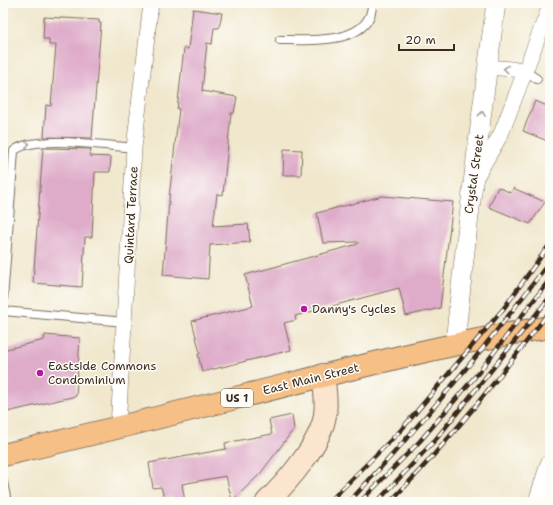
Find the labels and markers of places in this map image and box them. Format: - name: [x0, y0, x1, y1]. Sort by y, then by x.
- place label: Danny's Cycles: [312, 301, 396, 317]
- marker: Danny's Cycles: [299, 304, 309, 314]
- place label: Eastside Commons Condominium: [48, 358, 156, 388]
- marker: Eastside Commons Condominium: [35, 368, 45, 378]

